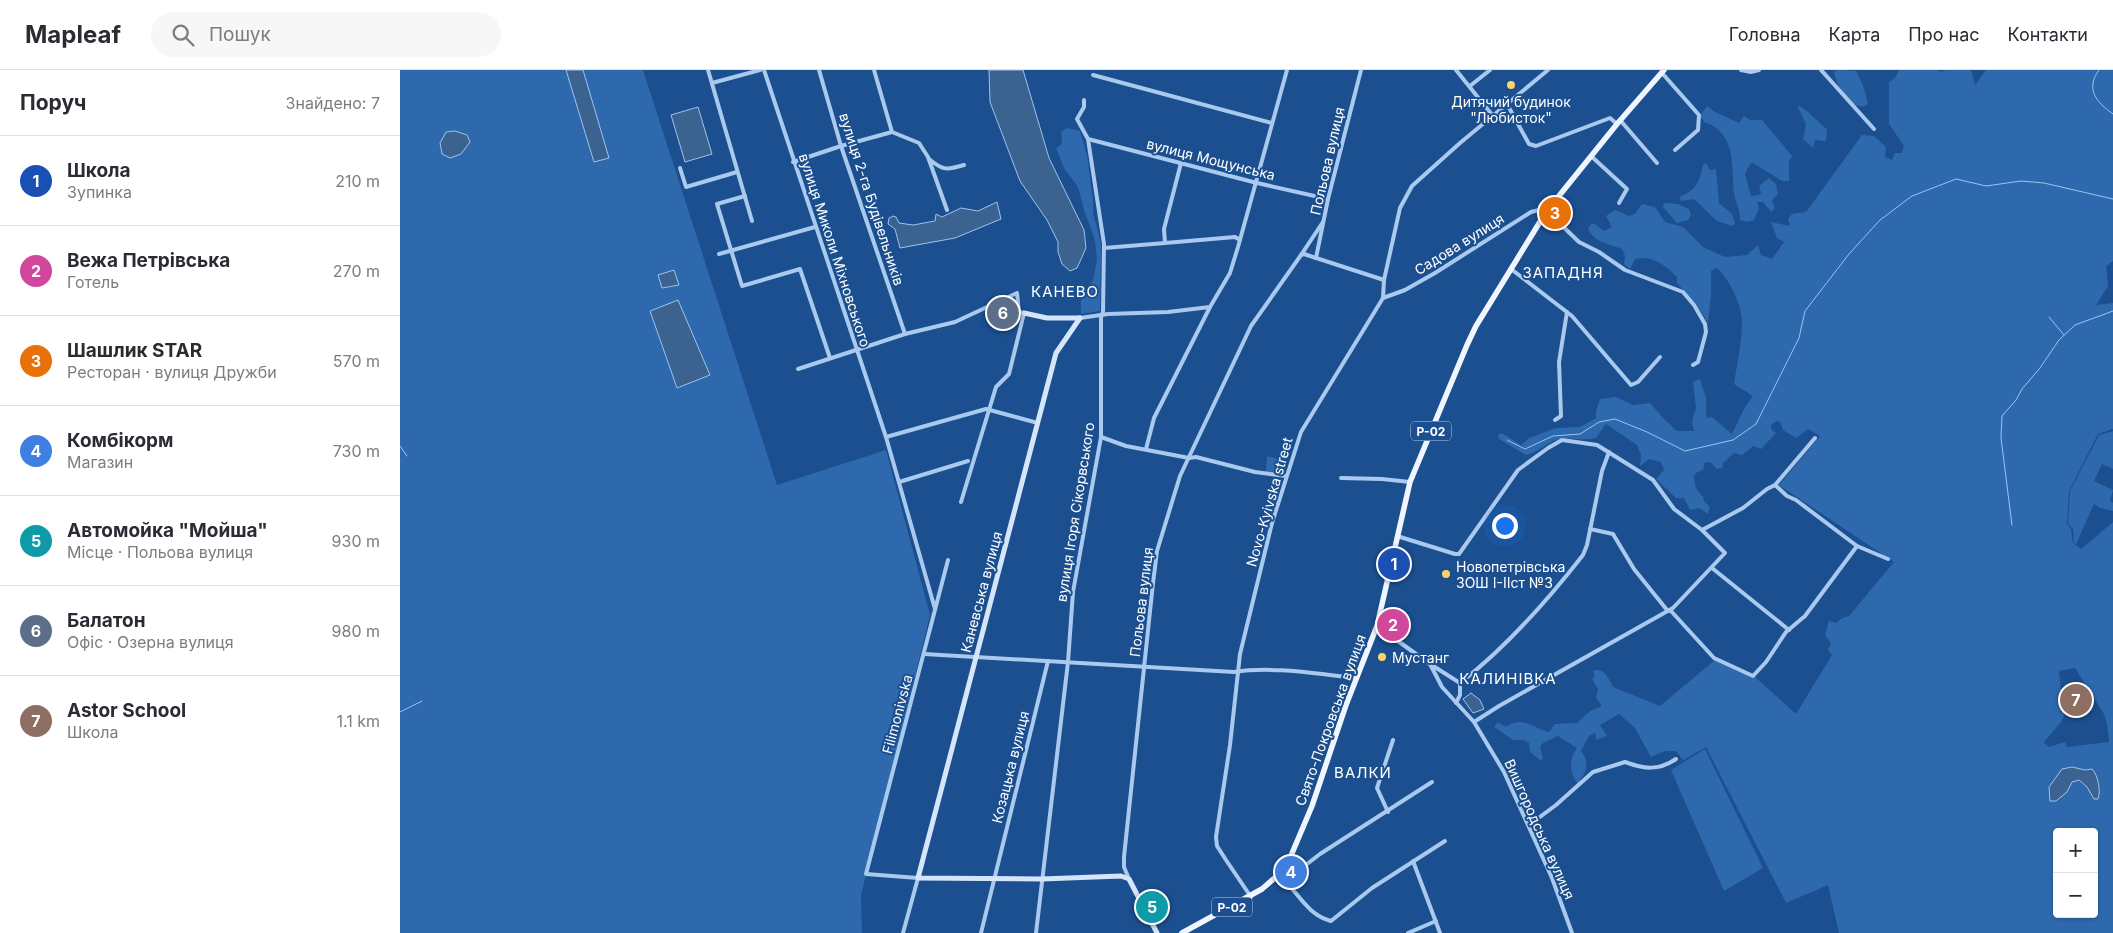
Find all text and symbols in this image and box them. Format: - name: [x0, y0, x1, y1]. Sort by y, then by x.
- search box: [151, 12, 501, 57]
- text: Mapleaf: [25, 20, 121, 49]
- icon: search: [169, 21, 197, 49]
- text: Пошук: [209, 23, 271, 46]
- text: Головна: [1729, 24, 1801, 45]
- text: Карта: [1829, 24, 1880, 45]
- text: Про нас: [1908, 24, 1980, 45]
- text: Контакти: [2008, 24, 2088, 45]
- marker: Дитячий будинок "Любисток": [1505, 79, 1517, 91]
- text: Поруч: [20, 90, 87, 115]
- text: Знайдено: 7: [286, 93, 380, 113]
- place label: Дитячий будинок "Любисток": [1451, 93, 1571, 126]
- street label: Польова вулиця: [1306, 105, 1348, 217]
- street label: вулиця 2-га Будівельників: [836, 111, 908, 287]
- street label: вулиця Мощунська: [1145, 135, 1277, 183]
- street label: вулиця Миколи Міхновського: [796, 151, 874, 349]
- text: Школа: [67, 159, 131, 182]
- text: 1: [33, 171, 39, 191]
- text: 210 m: [335, 171, 380, 191]
- text: Зупинка: [67, 182, 132, 202]
- pin: 3: [1539, 194, 1571, 232]
- street label: Садова вулиця: [1411, 210, 1507, 278]
- text: Вежа Петрівська: [67, 249, 230, 272]
- text: 2: [31, 261, 41, 281]
- text: 270 m: [333, 261, 380, 281]
- district label: ЗАПАДНЯ: [1522, 263, 1604, 282]
- text: Готель: [67, 272, 119, 292]
- district label: КАНЕВО: [1031, 282, 1099, 301]
- pin: 6: [987, 294, 1019, 332]
- text: Шашлик STAR: [67, 339, 202, 362]
- text: 3: [31, 351, 41, 371]
- text: 570 m: [333, 351, 380, 371]
- text: Ресторан · вулиця Дружби: [67, 362, 277, 382]
- street label: вулиця Ігоря Сікорвського: [1052, 421, 1098, 603]
- road number: Р-02: [1411, 422, 1451, 441]
- text: Комбікорм: [67, 429, 173, 452]
- street label: Novo-Kyivska street: [1242, 435, 1296, 569]
- text: 4: [31, 441, 41, 461]
- text: 730 m: [333, 441, 380, 461]
- text: Магазин: [67, 452, 133, 472]
- your location: [1492, 513, 1518, 539]
- text: Автомойка "Мойша": [67, 519, 268, 542]
- street label: Каневська вулиця: [957, 530, 1005, 654]
- text: 5: [31, 531, 41, 551]
- text: 930 m: [332, 531, 380, 551]
- text: Місце · Польова вулиця: [67, 542, 253, 562]
- pin: 1: [1378, 545, 1410, 583]
- street label: Польова вулиця: [1126, 546, 1156, 658]
- place label: Новопетрівська ЗОШ I-IIст №3: [1456, 558, 1565, 591]
- marker: Новопетрівська ЗОШ I-IIст №3: [1440, 568, 1452, 580]
- pin: 2: [1377, 606, 1409, 644]
- text: Балатон: [67, 609, 146, 632]
- text: 6: [31, 621, 41, 641]
- text: 980 m: [332, 621, 380, 641]
- text: Офіс · Озерна вулиця: [67, 632, 234, 652]
- street label: Свято-Покровська вулиця: [1291, 632, 1369, 808]
- place label: Мустанг: [1392, 649, 1449, 666]
- marker: Мустанг: [1376, 651, 1388, 663]
- district label: КАЛИНІВКА: [1459, 669, 1557, 688]
- street label: Filimonivska: [878, 672, 916, 756]
- pin: 7: [2060, 681, 2092, 719]
- text: Astor School: [67, 699, 186, 722]
- street label: Козацька вулиця: [988, 709, 1032, 825]
- text: 7: [31, 711, 41, 731]
- text: 1.1 km: [336, 711, 380, 731]
- text: Школа: [67, 722, 118, 742]
- street label: Вишгородська вулиця: [1501, 756, 1579, 902]
- district label: ВАЛКИ: [1334, 763, 1392, 782]
- map controls: [2053, 828, 2098, 918]
- button: +: [2053, 828, 2098, 873]
- pin: 4: [1275, 853, 1307, 891]
- button: −: [2053, 873, 2098, 918]
- pin: 5: [1136, 888, 1168, 926]
- road number: Р-02: [1212, 898, 1252, 916]

